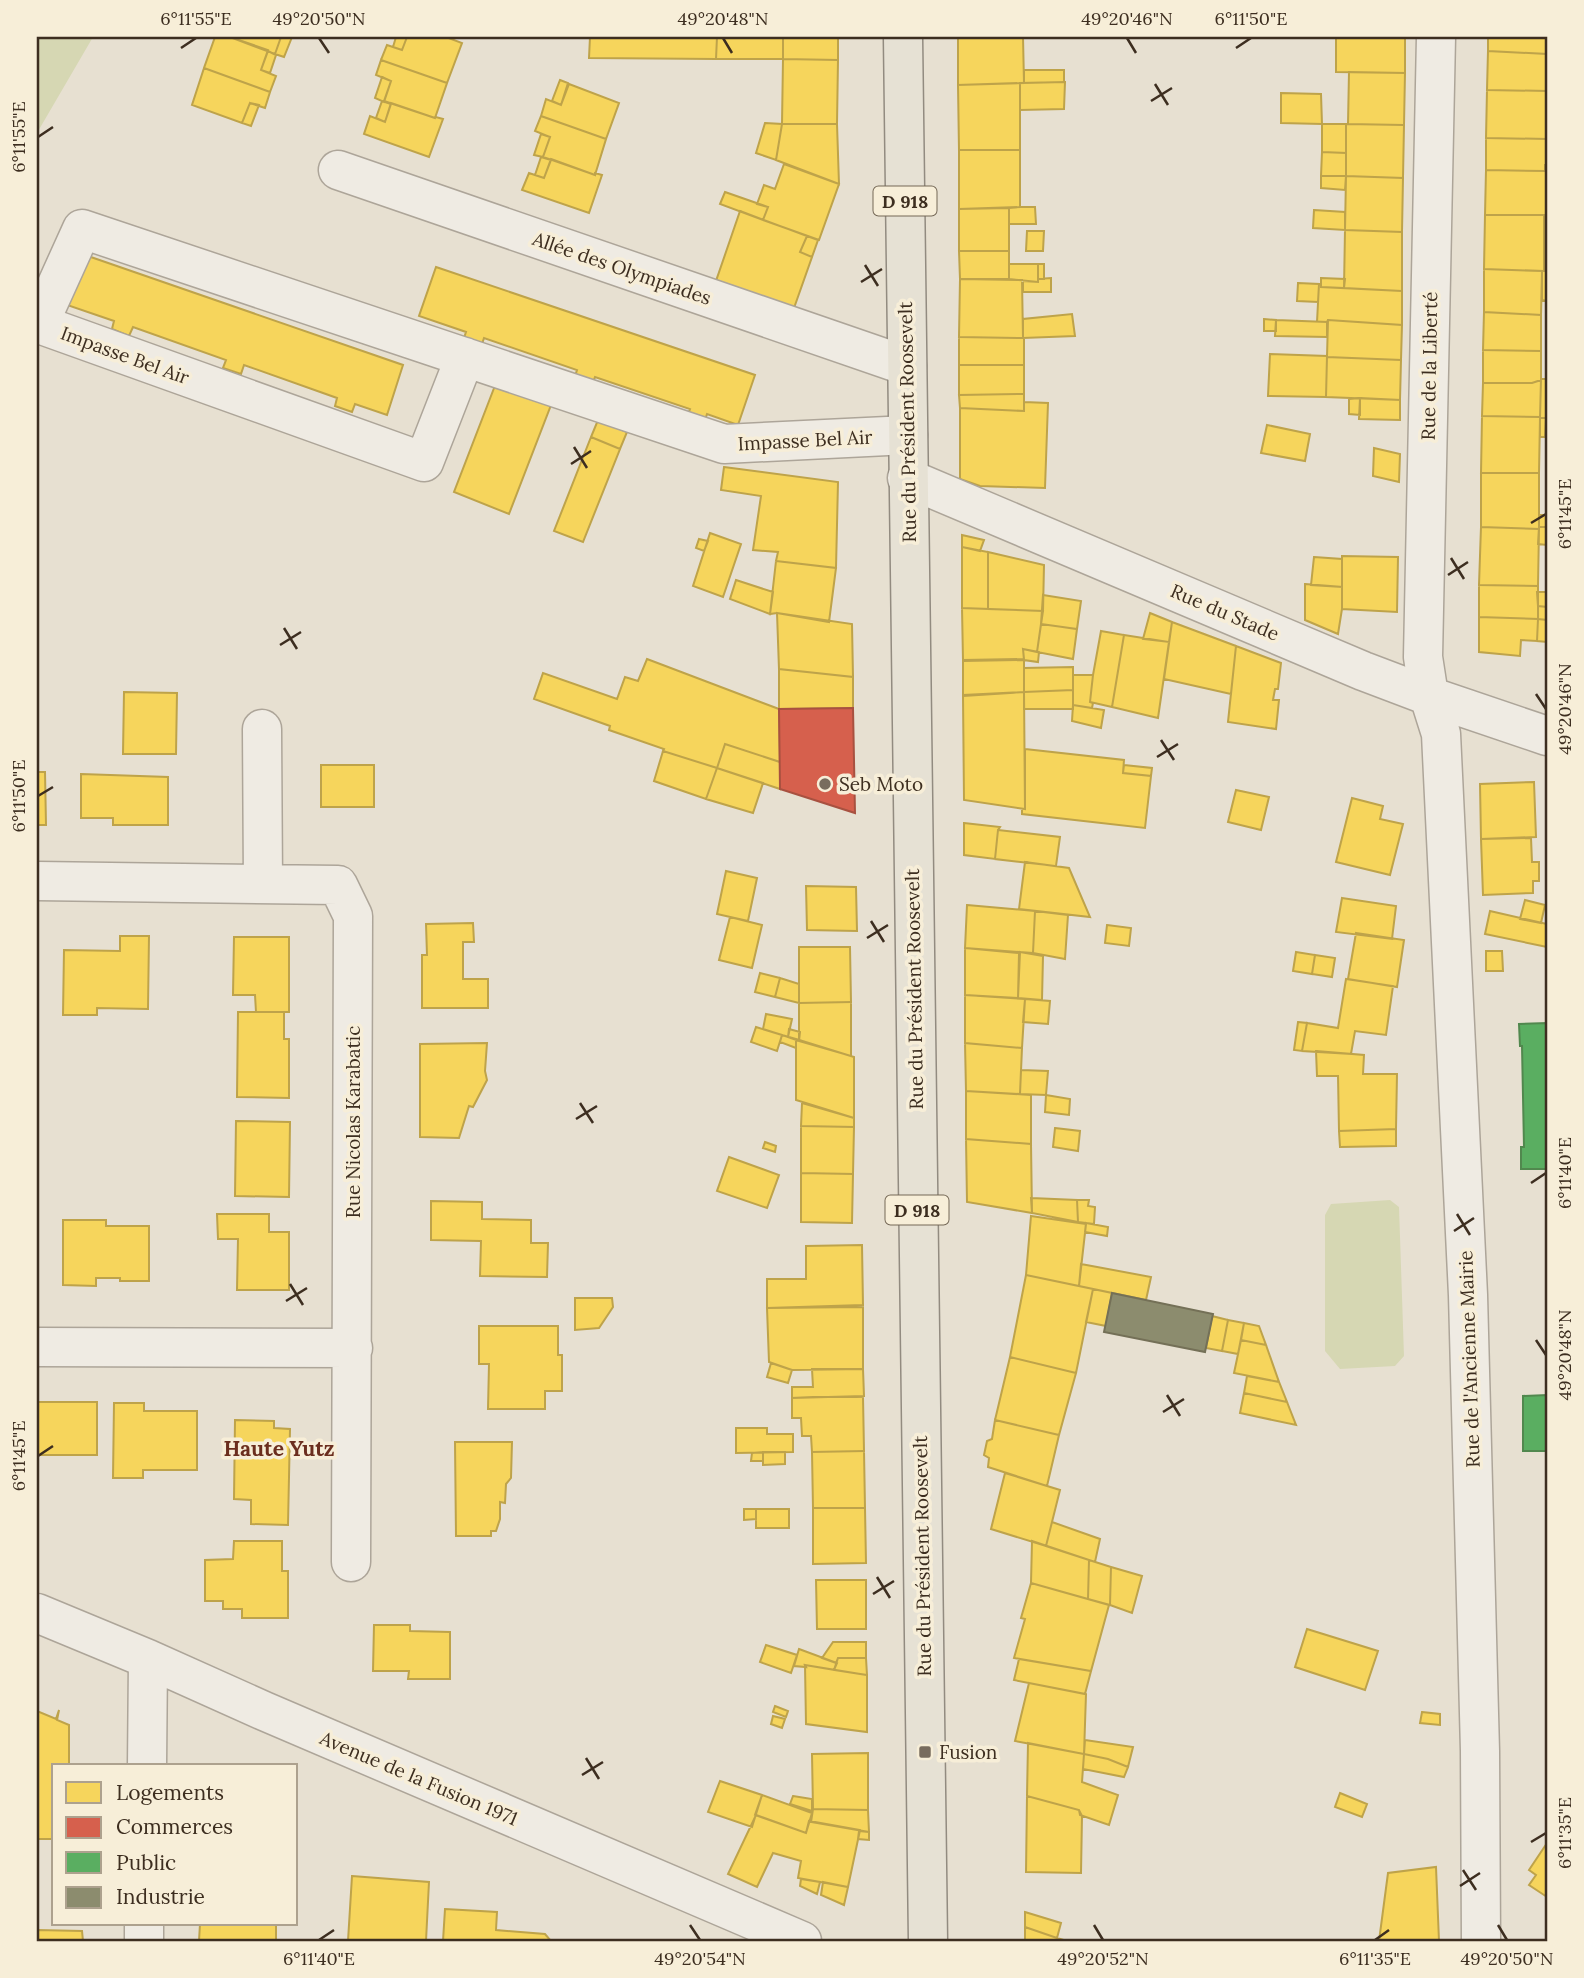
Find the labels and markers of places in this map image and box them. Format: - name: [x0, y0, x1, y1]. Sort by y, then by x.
- place label: Seb Moto: [839, 772, 923, 796]
- marker: Seb Moto: [817, 776, 833, 792]
- place label: Fusion: [939, 1740, 997, 1764]
- marker: Fusion: [917, 1744, 933, 1760]

